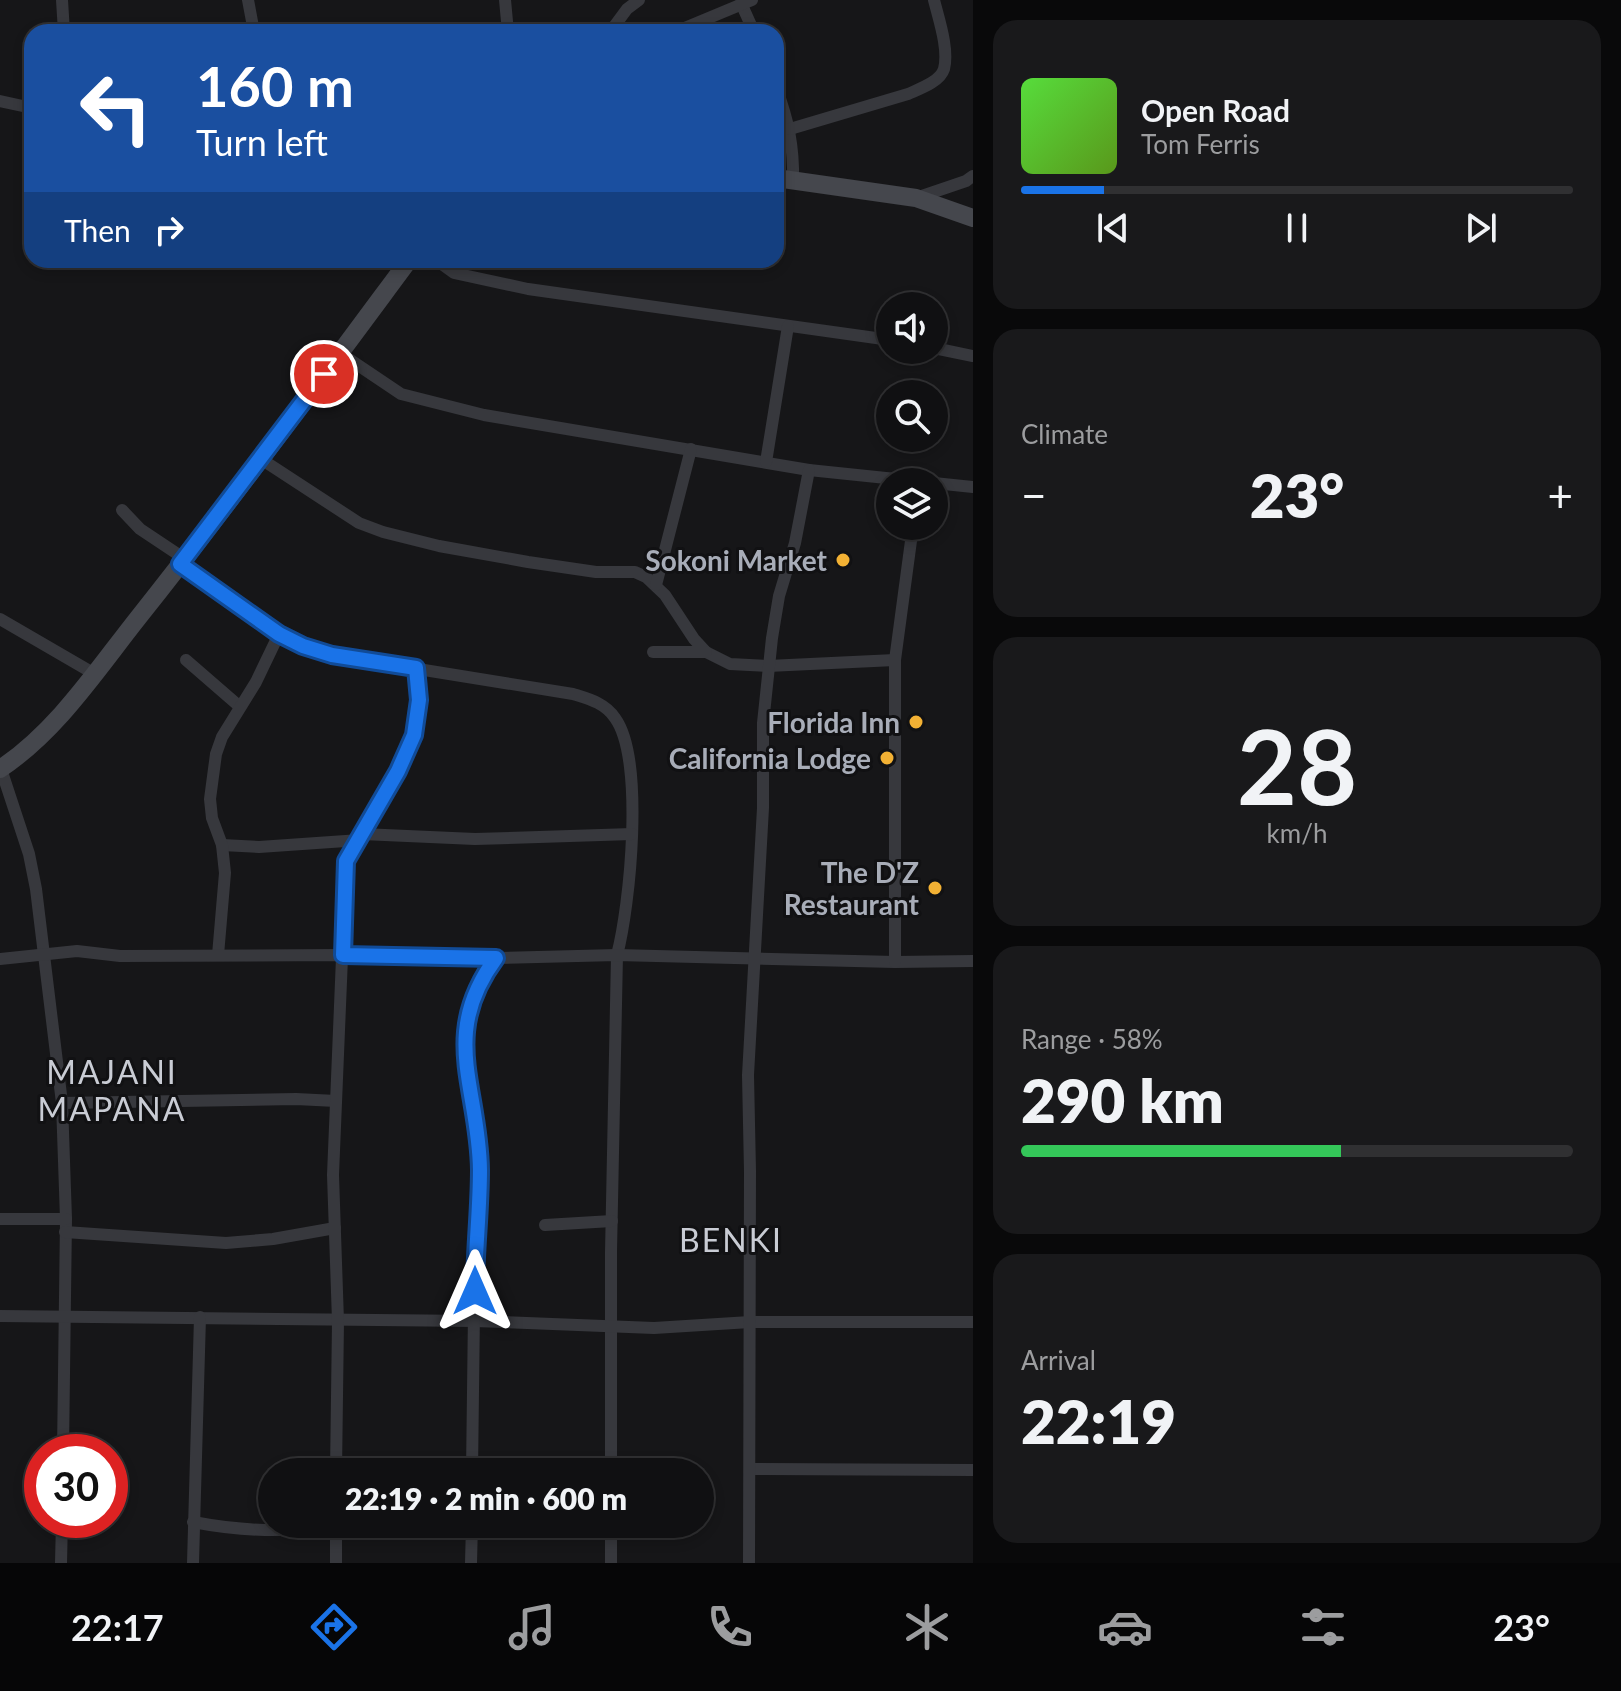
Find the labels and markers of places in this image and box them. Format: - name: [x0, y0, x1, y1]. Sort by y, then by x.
- pin: [290, 340, 358, 408]
- place label: Sokoni Market: [645, 543, 828, 577]
- marker: Sokoni Market: [834, 551, 852, 569]
- place label: Florida Inn: [767, 705, 900, 739]
- marker: Florida Inn: [907, 713, 925, 731]
- place label: California Lodge: [669, 741, 871, 775]
- marker: California Lodge: [878, 749, 896, 767]
- place label: The D'Z Restaurant: [784, 855, 920, 921]
- marker: The D'Z Restaurant: [926, 879, 944, 897]

